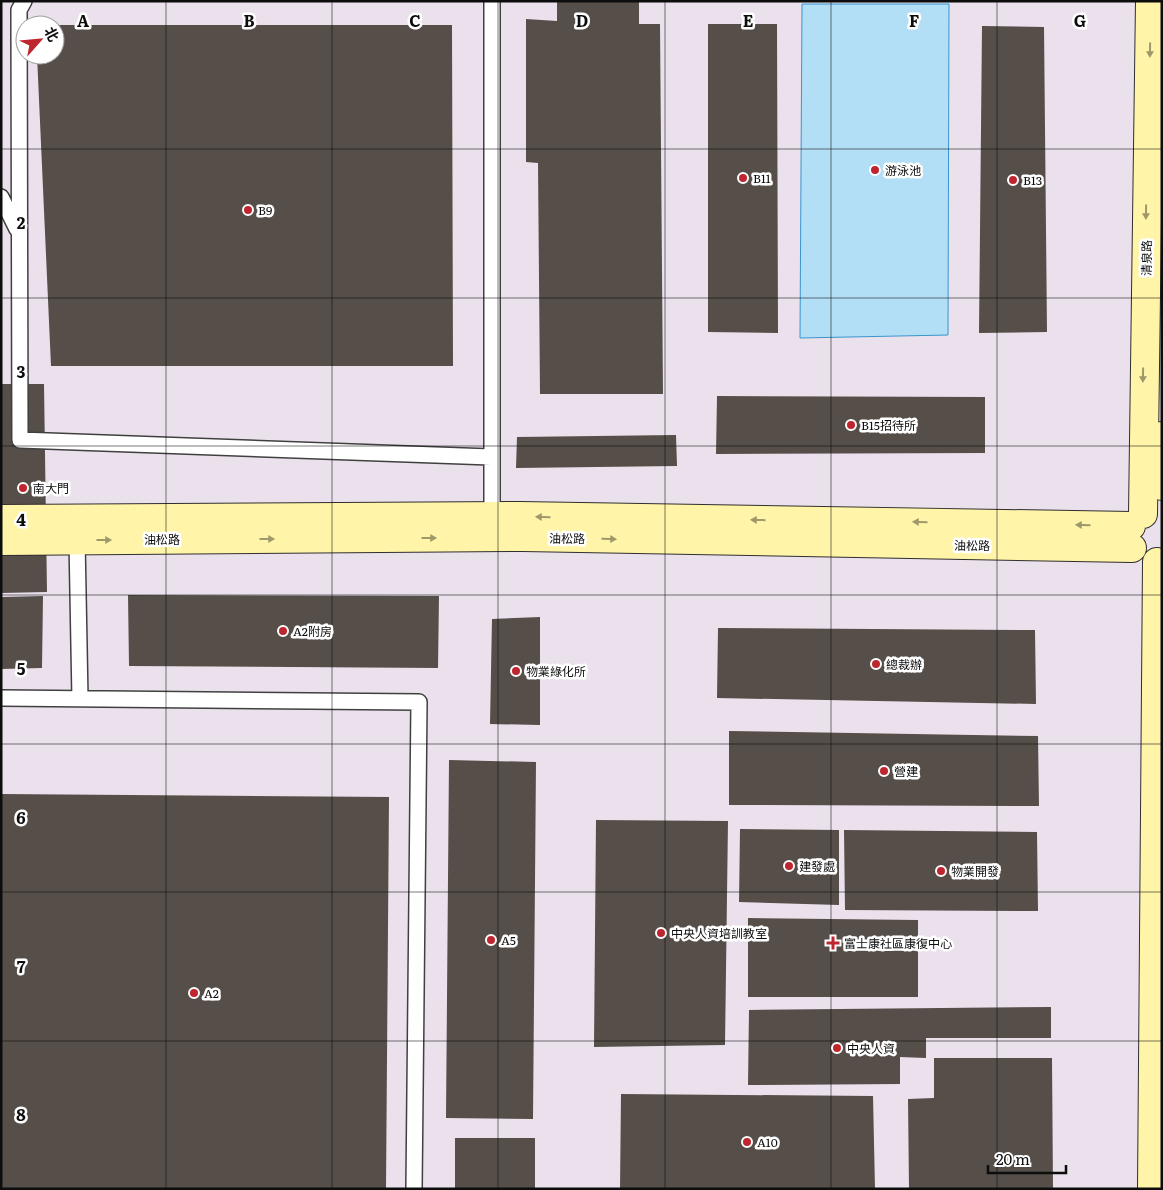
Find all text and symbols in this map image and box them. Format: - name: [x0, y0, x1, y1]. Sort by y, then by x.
- text: A: [77, 8, 89, 32]
- text: B: [243, 8, 255, 32]
- text: C: [409, 8, 421, 32]
- text: D: [576, 8, 588, 32]
- text: E: [743, 8, 754, 32]
- text: F: [909, 8, 919, 32]
- text: G: [1074, 8, 1086, 32]
- north arrow: [15, 15, 65, 65]
- text: 北: [40, 23, 65, 44]
- one-way arrow: [1145, 42, 1153, 58]
- place label: 游泳池: [885, 161, 921, 179]
- marker: 游泳池: [869, 164, 881, 176]
- place label: B11: [753, 169, 771, 187]
- place label: B13: [1023, 171, 1042, 189]
- marker: B11: [737, 172, 749, 184]
- marker: B13: [1007, 174, 1019, 186]
- place label: B9: [258, 201, 272, 219]
- marker: B9: [242, 204, 254, 216]
- one-way arrow: [1142, 205, 1150, 221]
- text: 2: [17, 210, 26, 234]
- street label: 清泉路: [1137, 240, 1155, 276]
- text: 3: [17, 359, 26, 383]
- one-way arrow: [1139, 367, 1147, 383]
- place label: B15招待所: [861, 416, 916, 434]
- marker: B15招待所: [845, 419, 857, 431]
- place label: 南大門: [33, 479, 69, 497]
- marker: 南大門: [17, 482, 29, 494]
- text: 4: [16, 507, 26, 531]
- one-way arrow: [535, 513, 551, 521]
- one-way arrow: [749, 516, 765, 524]
- one-way arrow: [912, 518, 928, 526]
- one-way arrow: [1074, 520, 1090, 528]
- street label: 油松路: [549, 529, 585, 547]
- street label: 油松路: [144, 530, 180, 548]
- one-way arrow: [421, 534, 437, 542]
- one-way arrow: [96, 535, 112, 543]
- one-way arrow: [259, 535, 275, 543]
- one-way arrow: [601, 535, 617, 543]
- street label: 油松路: [954, 536, 990, 554]
- place label: A2附房: [293, 622, 332, 640]
- marker: A2附房: [277, 625, 289, 637]
- place label: 總裁辦: [886, 655, 922, 673]
- text: 5: [17, 656, 26, 680]
- marker: 總裁辦: [870, 658, 882, 670]
- place label: 物業綠化所: [526, 662, 586, 680]
- marker: 物業綠化所: [510, 665, 522, 677]
- place label: 營建: [894, 762, 918, 780]
- marker: 營建: [878, 765, 890, 777]
- text: 6: [16, 805, 26, 829]
- place label: 建發處: [799, 857, 835, 875]
- marker: 建發處: [783, 860, 795, 872]
- place label: 物業開發: [951, 862, 999, 880]
- marker: 物業開發: [935, 865, 947, 877]
- place label: 中央人資培訓教室: [671, 924, 767, 942]
- marker: 中央人資培訓教室: [655, 927, 667, 939]
- place label: A5: [501, 931, 516, 949]
- marker: A5: [485, 934, 497, 946]
- place label: 富士康社區康復中心: [844, 934, 952, 952]
- marker: 富士康社區康復中心: [826, 936, 840, 950]
- text: 7: [17, 954, 26, 978]
- place label: A2: [204, 984, 219, 1002]
- marker: A2: [188, 987, 200, 999]
- place label: 中央人資: [847, 1039, 895, 1057]
- marker: 中央人資: [831, 1042, 843, 1054]
- text: 8: [16, 1102, 26, 1126]
- place label: A10: [757, 1133, 778, 1151]
- marker: A10: [741, 1136, 753, 1148]
- scale bar: [988, 1142, 1066, 1174]
- text: 20 m: [996, 1147, 1030, 1170]

